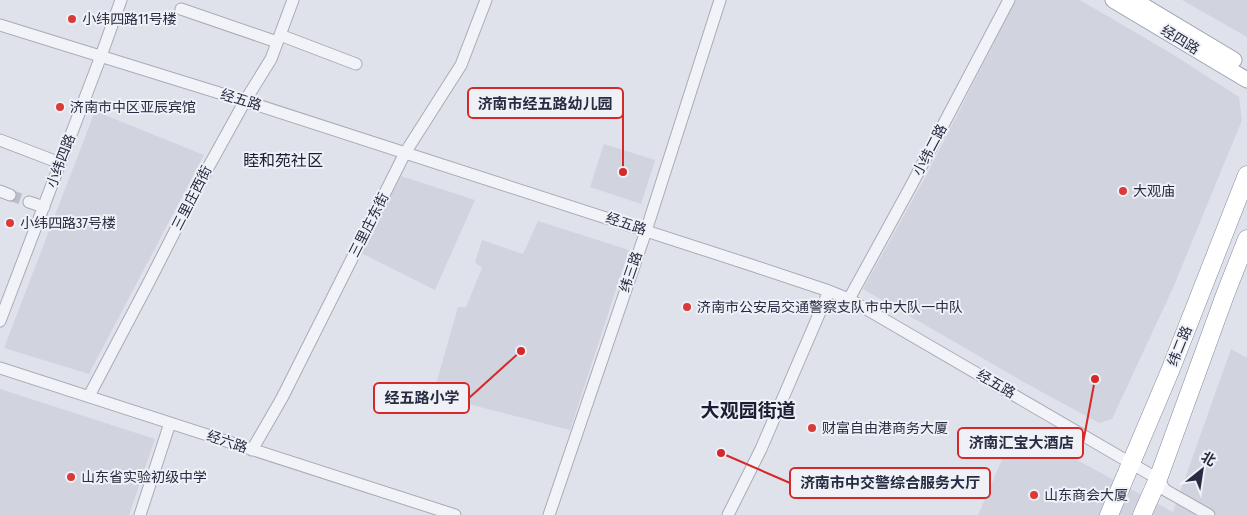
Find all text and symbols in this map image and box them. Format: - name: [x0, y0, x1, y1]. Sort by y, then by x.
- place label: 小纬四路11号楼: [82, 11, 177, 28]
- marker: 小纬四路11号楼: [66, 13, 78, 25]
- street label: 经四路: [1158, 22, 1202, 58]
- street label: 经五路: [218, 86, 264, 114]
- callout: 济南市经五路幼儿园: [468, 88, 623, 118]
- text: 济南市经五路幼儿园: [477, 95, 613, 113]
- place label: 济南市中区亚辰宾馆: [70, 99, 196, 116]
- marker: 济南市中区亚辰宾馆: [54, 101, 66, 113]
- street label: 小纬二路: [909, 121, 951, 179]
- street label: 小纬四路: [43, 132, 79, 190]
- district label: 睦和苑社区: [243, 151, 323, 170]
- street label: 三里庄西街: [169, 163, 215, 233]
- place label: 大观庙: [1133, 183, 1175, 200]
- marker: 大观庙: [1117, 185, 1129, 197]
- street label: 三里庄东街: [346, 190, 392, 260]
- street label: 经五路: [603, 209, 649, 239]
- place label: 小纬四路37号楼: [20, 215, 116, 232]
- marker: 小纬四路37号楼: [4, 217, 16, 229]
- street label: 纬三路: [616, 249, 646, 295]
- place label: 济南市公安局交通警察支队市中大队一中队: [697, 299, 963, 316]
- marker: 济南市公安局交通警察支队市中大队一中队: [681, 301, 693, 313]
- street label: 纬二路: [1164, 323, 1196, 369]
- street label: 经五路: [974, 366, 1018, 402]
- callout: 经五路小学: [374, 383, 469, 413]
- text: 经五路小学: [384, 389, 460, 407]
- district label: 大观园街道: [700, 399, 796, 422]
- place label: 财富自由港商务大厦: [822, 420, 948, 437]
- marker: 财富自由港商务大厦: [806, 422, 818, 434]
- street label: 经六路: [204, 427, 250, 457]
- callout: 济南汇宝大酒店: [958, 428, 1083, 458]
- text: 济南汇宝大酒店: [968, 434, 1074, 452]
- north arrow: [1177, 445, 1227, 495]
- text: 北: [1198, 448, 1219, 470]
- callout: 济南市中交警综合服务大厅: [790, 468, 990, 498]
- place label: 山东省实验初级中学: [81, 469, 207, 486]
- marker: 山东省实验初级中学: [65, 471, 77, 483]
- text: 济南市中交警综合服务大厅: [800, 474, 980, 492]
- place label: 山东商会大厦: [1044, 487, 1128, 504]
- marker: 山东商会大厦: [1028, 489, 1040, 501]

